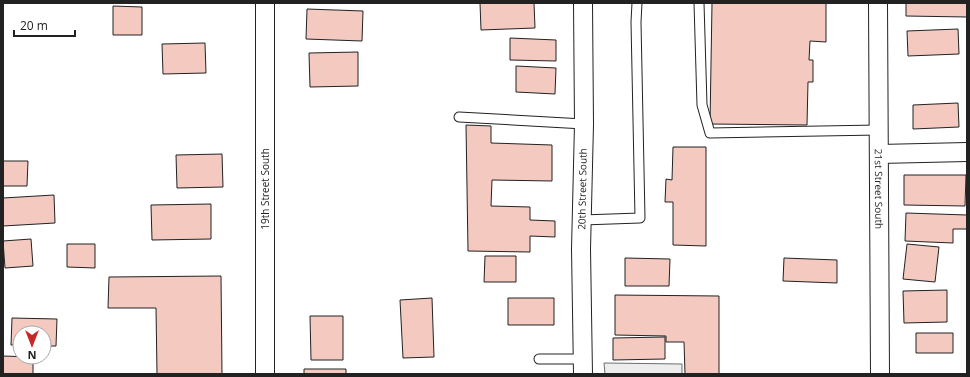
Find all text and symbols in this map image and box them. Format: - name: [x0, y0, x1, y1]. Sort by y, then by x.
- scale bar: [14, 12, 75, 38]
- text: 20 m: [20, 17, 48, 34]
- street label: 19th Street South: [258, 148, 272, 230]
- street label: 20th Street South: [574, 148, 590, 230]
- street label: 21st Street South: [872, 149, 886, 229]
- north arrow: [12, 325, 52, 365]
- text: N: [28, 348, 36, 363]

